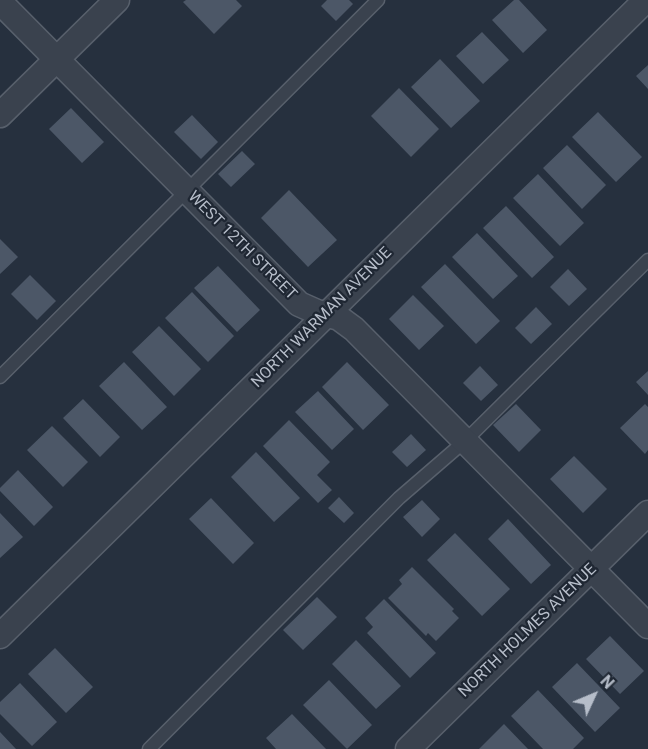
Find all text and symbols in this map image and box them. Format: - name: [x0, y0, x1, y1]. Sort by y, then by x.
- street label: WEST 12TH STREET: [184, 188, 300, 304]
- street label: NORTH WARMAN AVENUE: [248, 244, 396, 392]
- street label: NORTH HOLMES AVENUE: [455, 560, 601, 702]
- north arrow: [564, 665, 624, 725]
- text: N: [597, 671, 618, 693]

